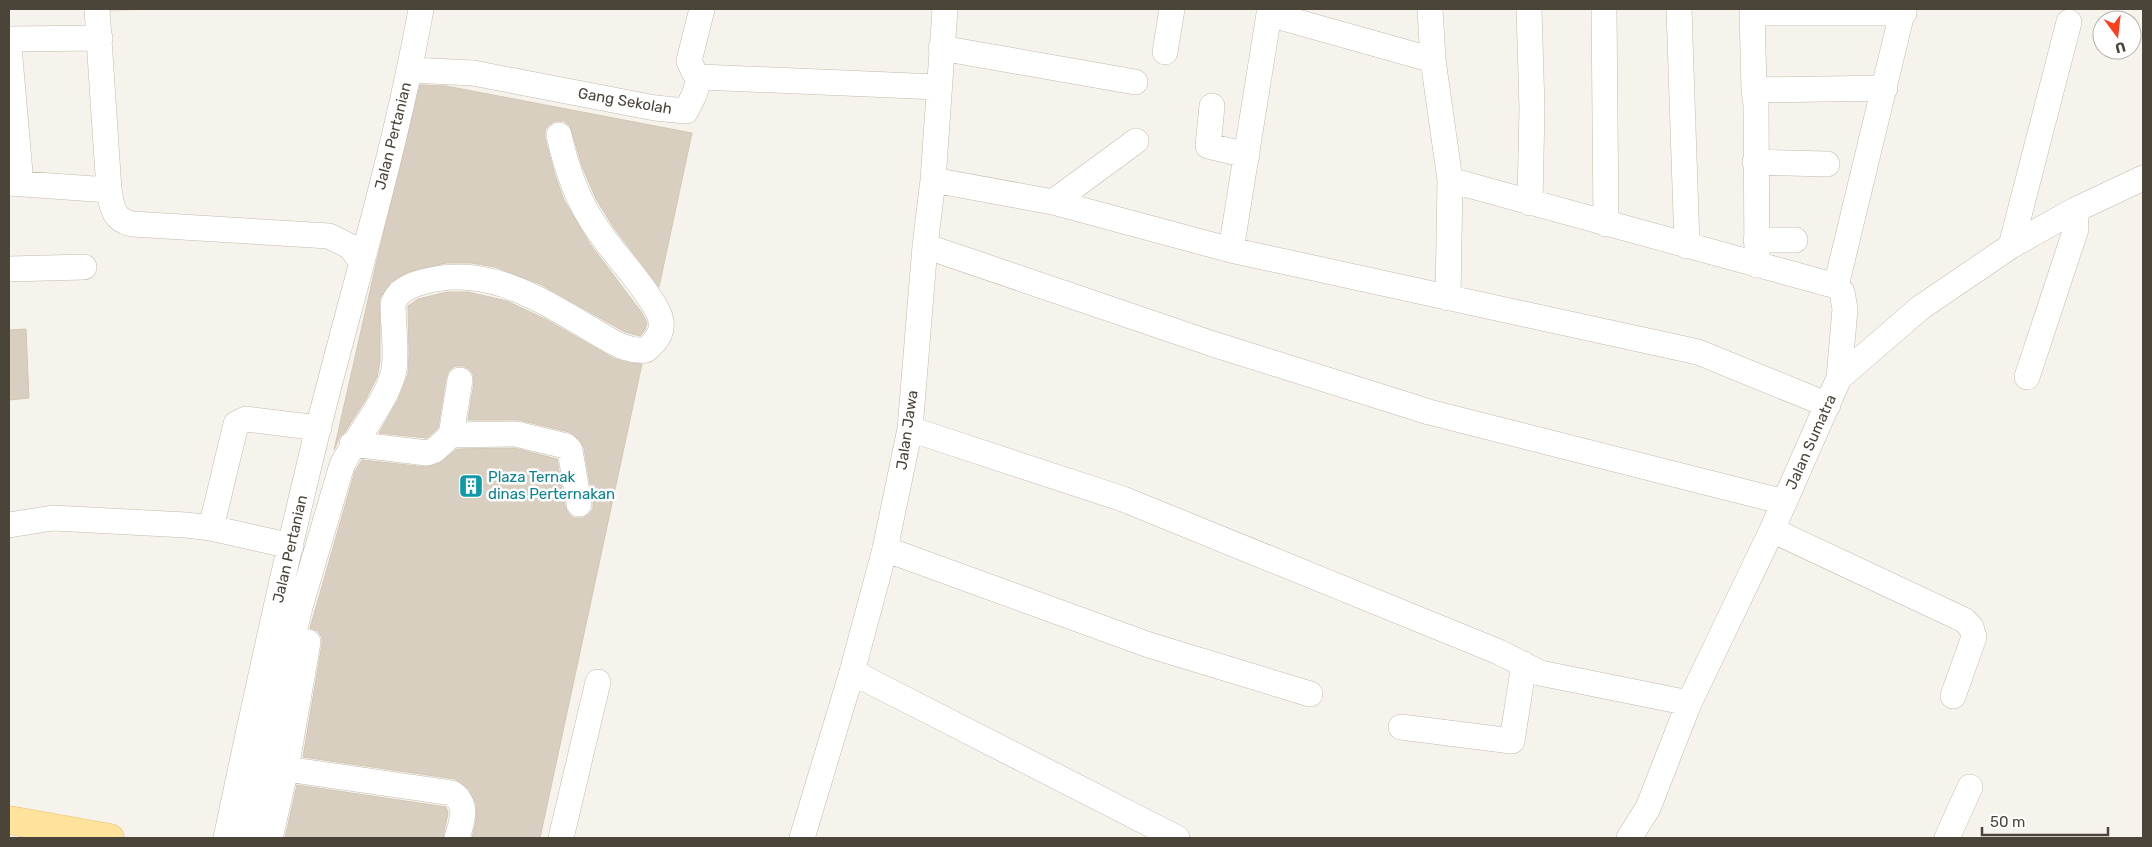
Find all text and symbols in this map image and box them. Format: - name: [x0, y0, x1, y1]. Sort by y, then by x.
- north arrow: [2092, 10, 2142, 60]
- text: U: [2113, 38, 2127, 57]
- street label: Jalan Pertanian: [371, 80, 415, 192]
- street label: Gang Sekolah: [577, 84, 673, 118]
- street label: Jalan Jawa: [893, 389, 921, 471]
- street label: Jalan Sumatra: [1782, 392, 1840, 492]
- place label: Plaza Ternak dinas Perternakan: [488, 468, 615, 503]
- building icon: Plaza Ternak dinas Perternakan: [458, 473, 484, 499]
- street label: Jalan Pertanian: [269, 493, 311, 605]
- scale bar: [1982, 804, 2108, 836]
- text: 50 m: [1990, 813, 2025, 831]

